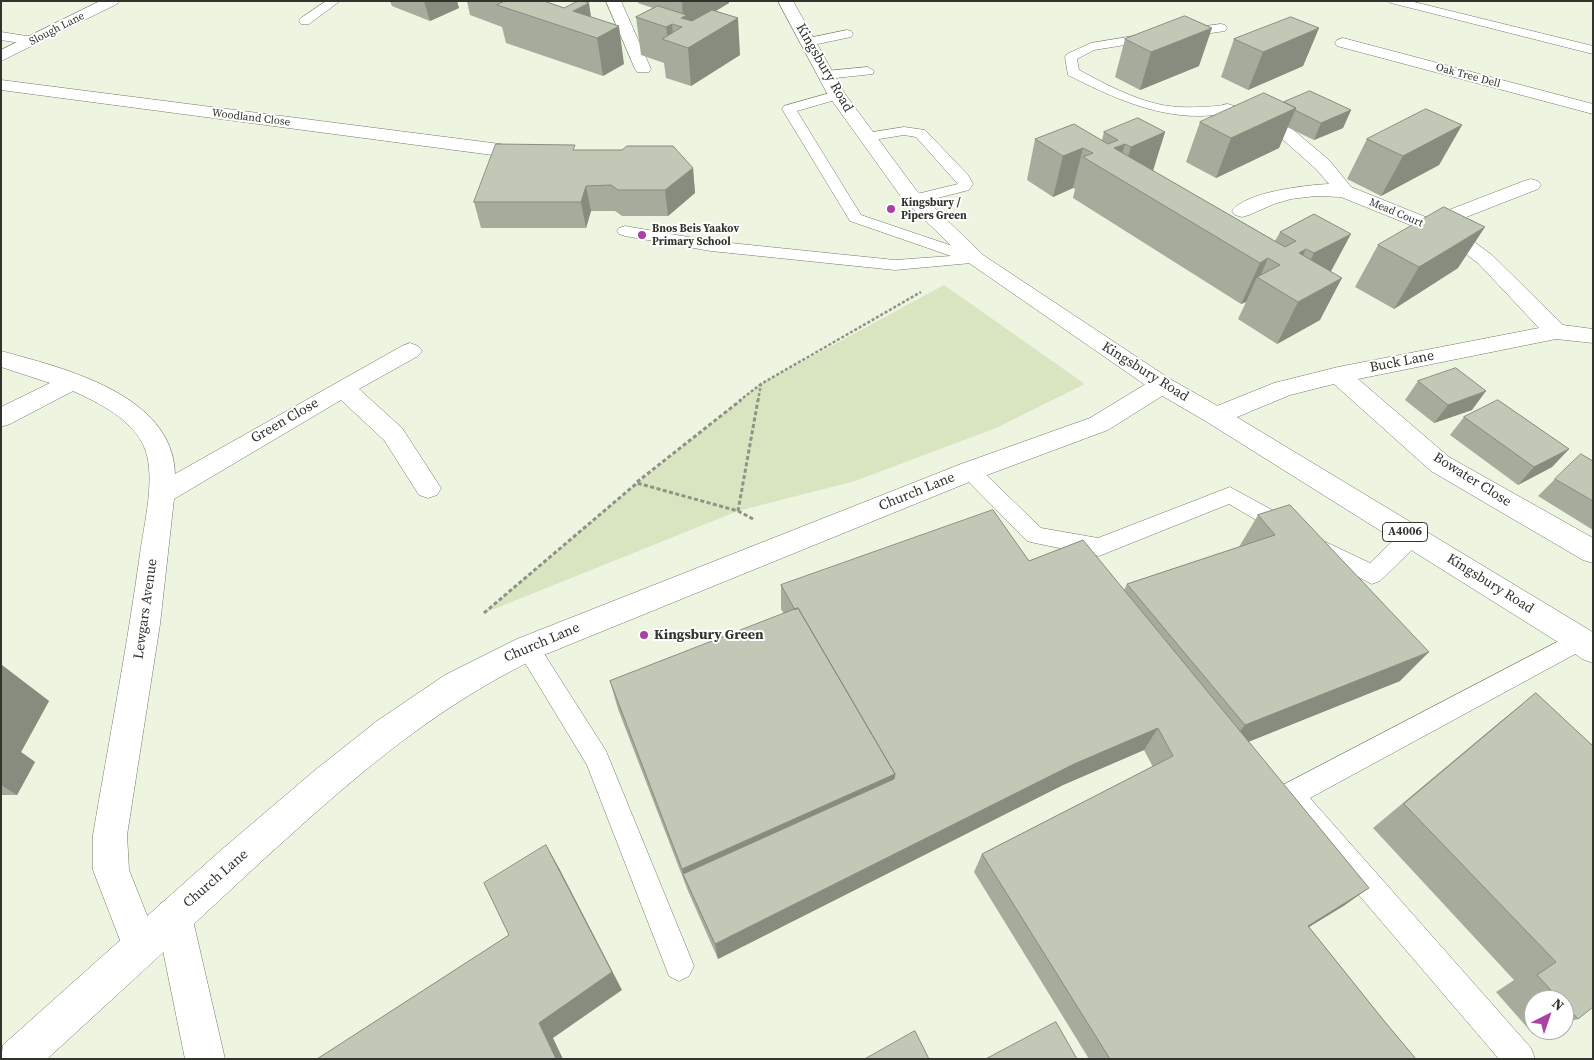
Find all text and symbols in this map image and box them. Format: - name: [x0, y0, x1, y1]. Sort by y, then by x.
- street label: Slough Lane: [27, 9, 87, 49]
- street label: Kingsbury Road: [792, 21, 856, 115]
- street label: Oak Tree Dell: [1434, 61, 1502, 91]
- street label: Woodland Close: [211, 107, 291, 129]
- place label: Kingsbury / Pipers Green: [901, 196, 967, 222]
- street label: Mead Court: [1367, 196, 1425, 230]
- marker: Kingsbury / Pipers Green: [885, 203, 897, 215]
- place label: Bnos Beis Yaakov Primary School: [652, 222, 739, 248]
- marker: Bnos Beis Yaakov Primary School: [636, 229, 648, 241]
- street label: Kingsbury Road: [1098, 339, 1192, 405]
- street label: Buck Lane: [1368, 348, 1436, 376]
- street label: Green Close: [248, 395, 322, 447]
- street label: Bowater Close: [1430, 449, 1514, 511]
- street label: Church Lane: [877, 469, 957, 515]
- road number: A4006: [1382, 522, 1428, 542]
- street label: Kingsbury Road: [1443, 551, 1537, 617]
- street label: Lewgars Avenue: [131, 558, 161, 660]
- street label: Church Lane: [502, 620, 582, 666]
- place label: Kingsbury Green: [654, 627, 764, 643]
- marker: Kingsbury Green: [638, 629, 650, 641]
- street label: Church Lane: [180, 846, 252, 912]
- north arrow: [1524, 990, 1574, 1040]
- text: N: [1548, 994, 1569, 1015]

